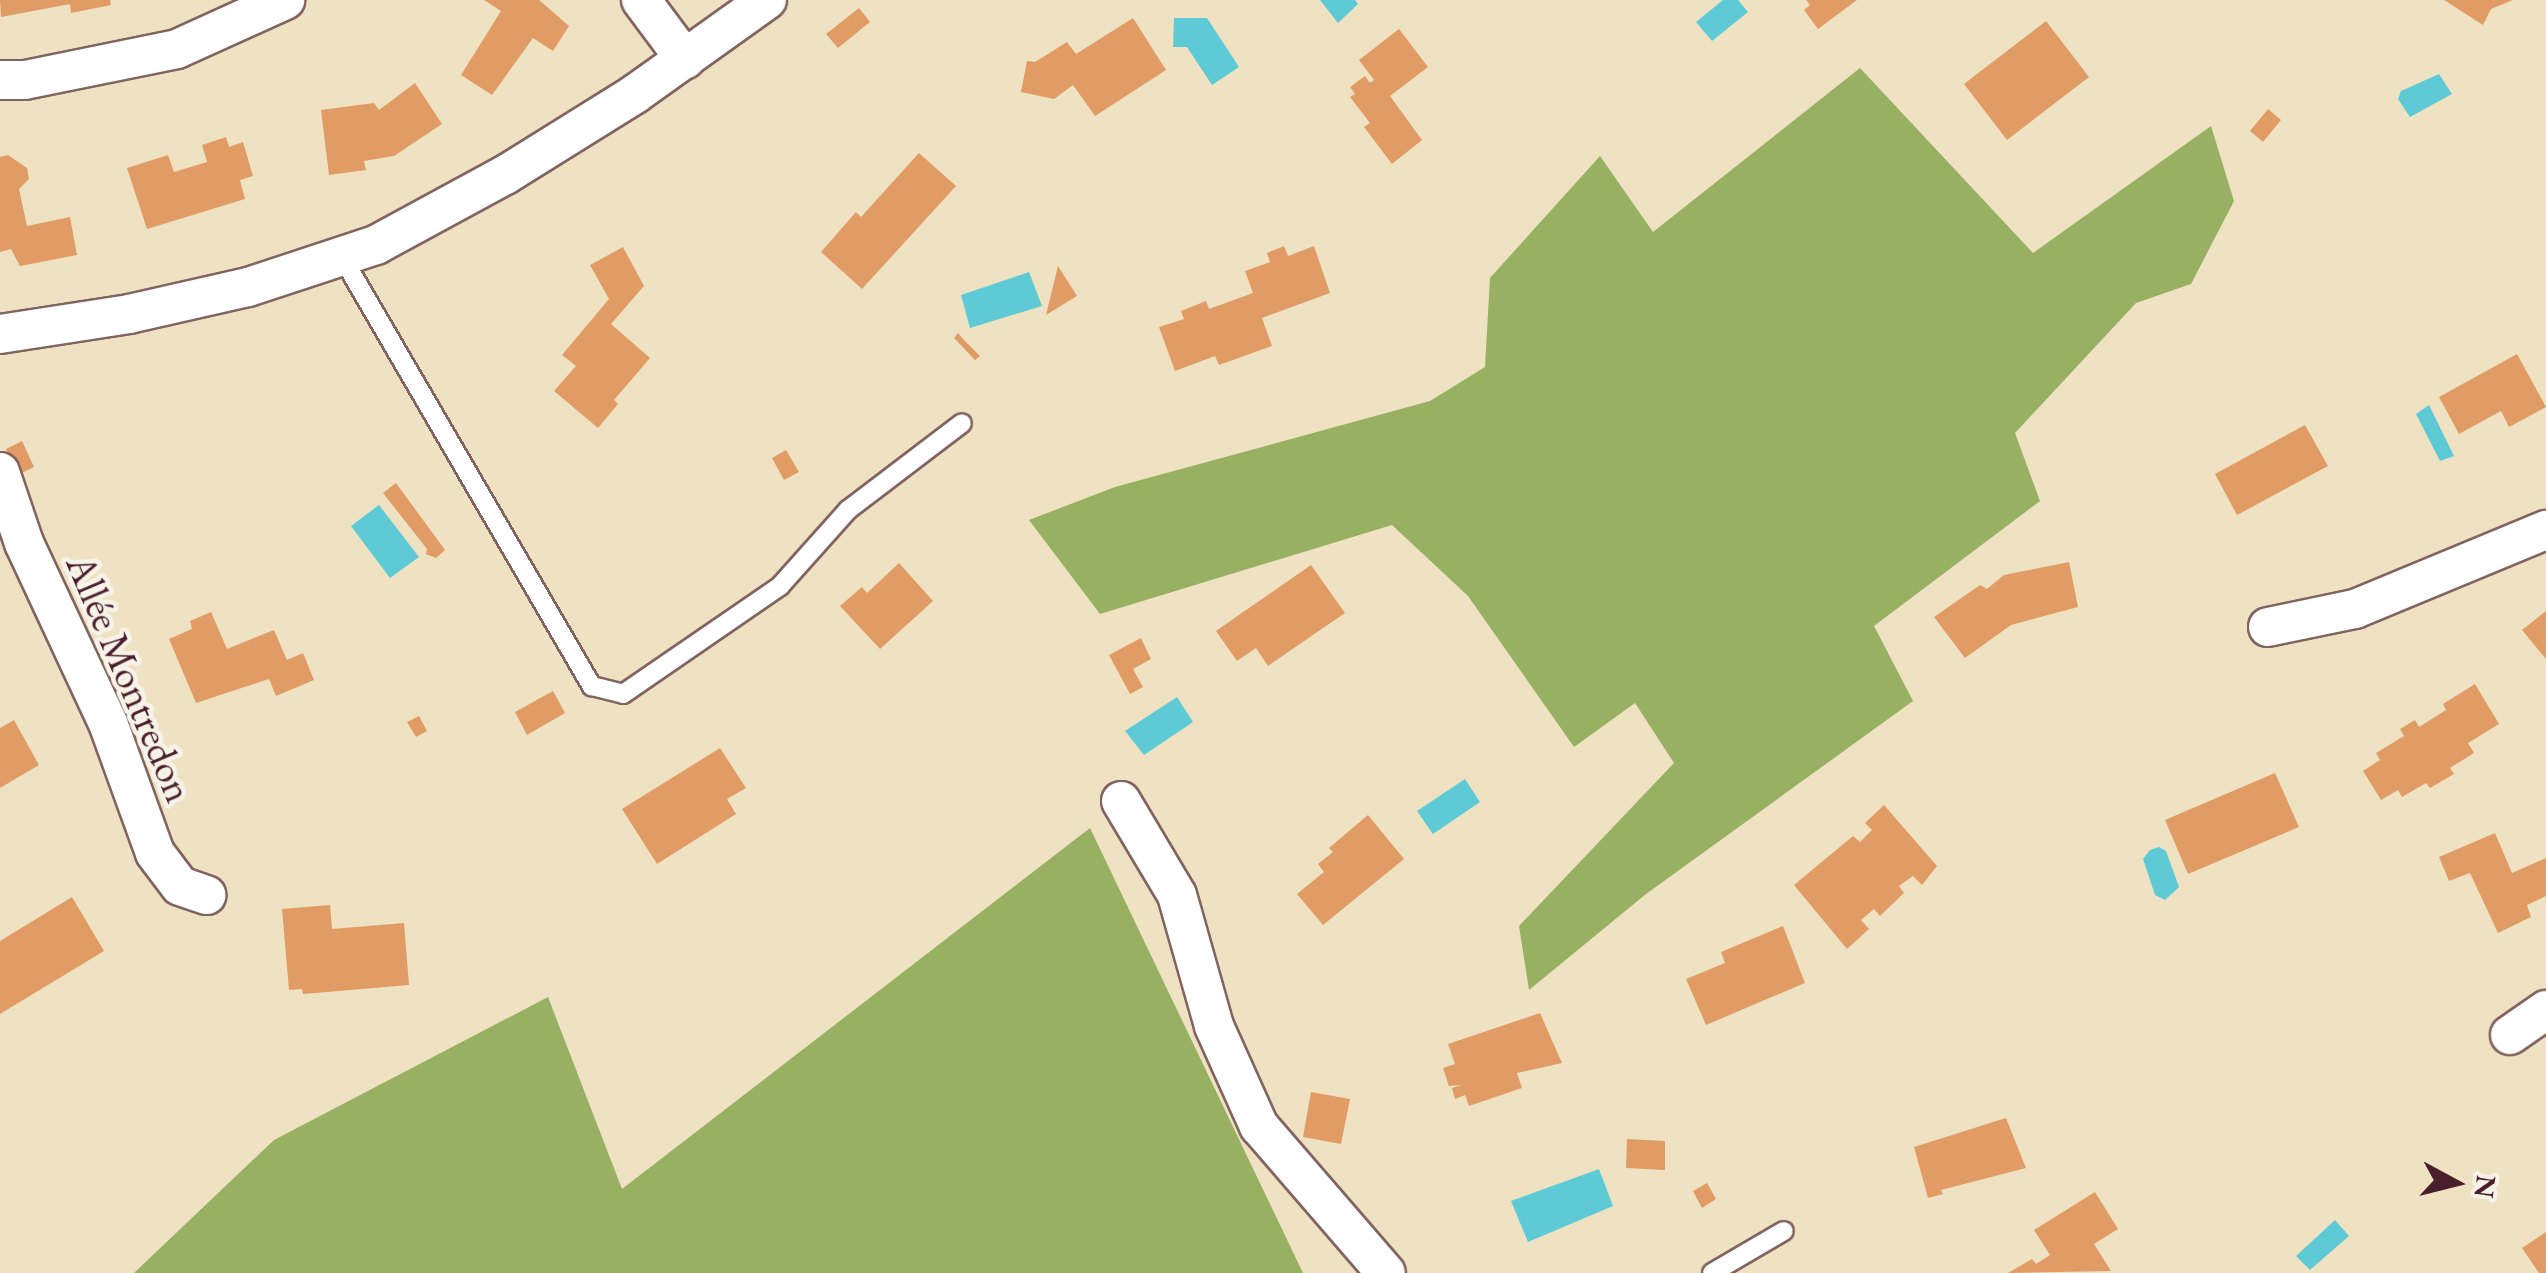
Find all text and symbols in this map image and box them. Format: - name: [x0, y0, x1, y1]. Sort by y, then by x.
- street label: Allée Montredon: [56, 547, 204, 809]
- north arrow: [2406, 1133, 2506, 1233]
- text: N: [2467, 1173, 2505, 1200]

